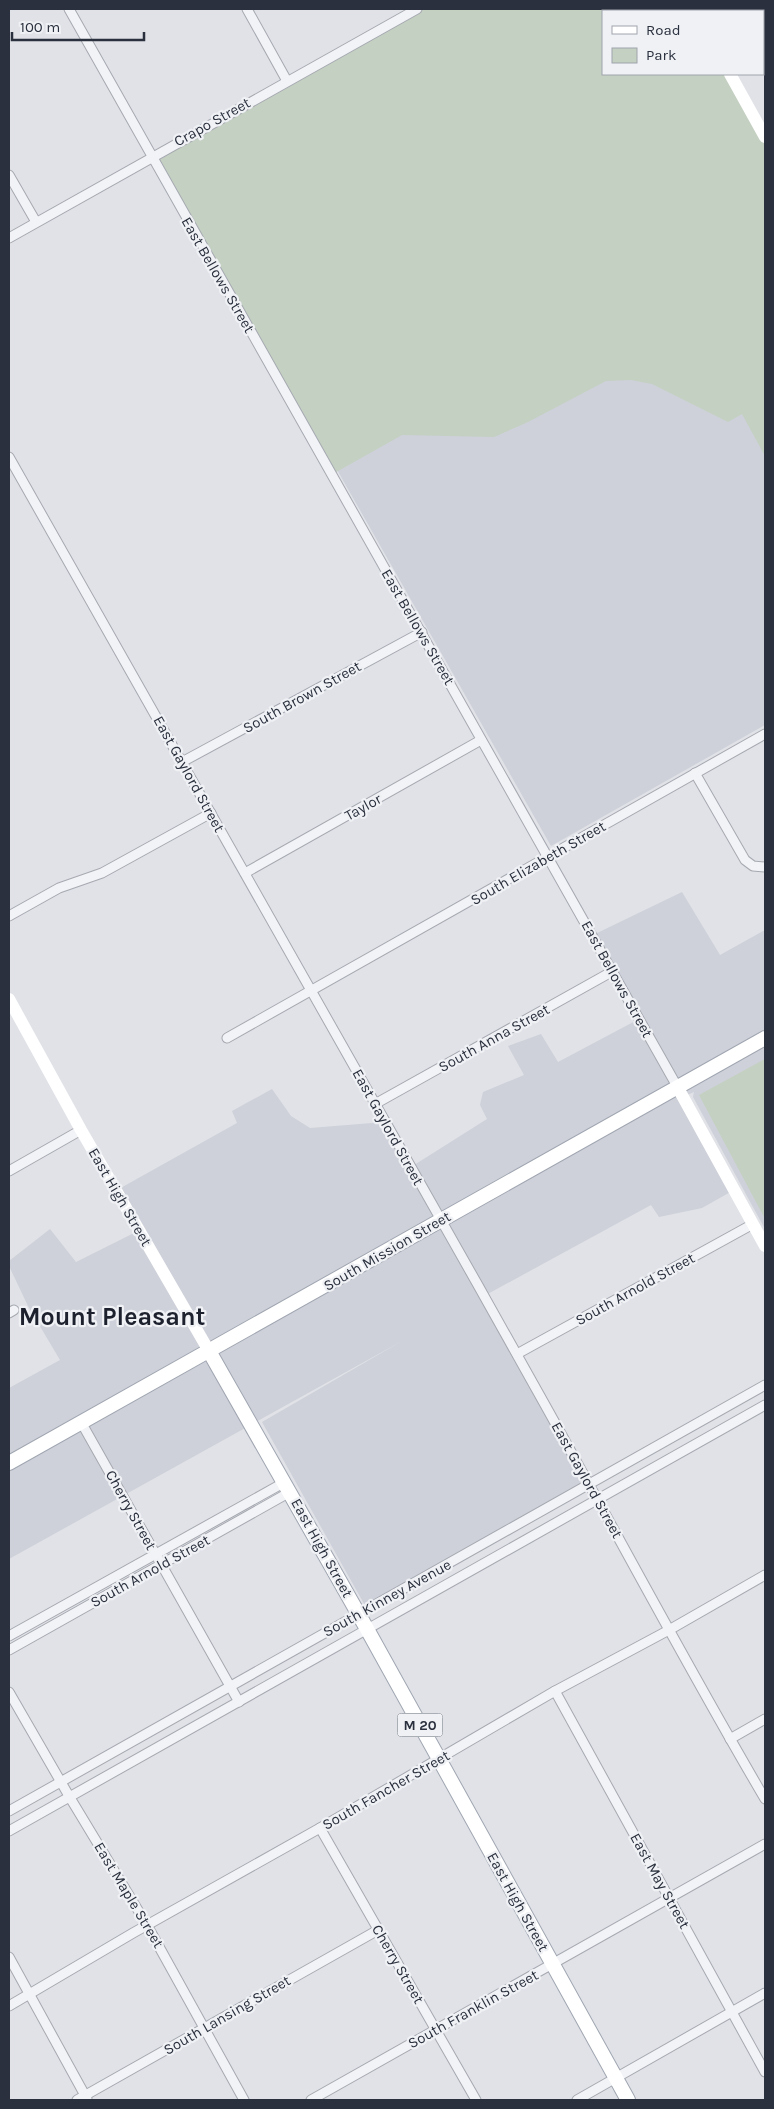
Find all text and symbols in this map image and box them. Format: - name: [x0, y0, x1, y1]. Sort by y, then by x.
- scale bar: [12, 10, 145, 42]
- legend: [602, 10, 764, 75]
- text: 100 m: [20, 18, 60, 36]
- text: Road: [646, 21, 681, 39]
- text: Park: [646, 46, 676, 64]
- street label: Crapo Street: [171, 93, 254, 150]
- street label: East Bellows Street: [177, 214, 259, 336]
- street label: East Bellows Street: [377, 566, 459, 688]
- street label: South Brown Street: [240, 657, 364, 737]
- street label: East Gaylord Street: [150, 713, 229, 836]
- street label: Taylor: [341, 789, 385, 824]
- street label: South Elizabeth Street: [467, 817, 609, 909]
- street label: East Bellows Street: [577, 917, 657, 1041]
- street label: South Anna Street: [435, 1000, 553, 1076]
- street label: East Gaylord Street: [349, 1066, 428, 1189]
- street label: East High Street: [85, 1145, 156, 1250]
- street label: South Mission Street: [320, 1207, 454, 1295]
- street label: South Arnold Street: [572, 1249, 698, 1329]
- district label: Mount Pleasant: [19, 1302, 205, 1331]
- street label: East Gaylord Street: [548, 1419, 627, 1542]
- street label: Cherry Street: [102, 1467, 161, 1553]
- street label: East High Street: [287, 1495, 357, 1601]
- street label: South Arnold Street: [87, 1531, 213, 1611]
- street label: South Kinney Avenue: [320, 1555, 454, 1641]
- road number: M 20: [398, 1714, 442, 1736]
- street label: South Fancher Street: [319, 1746, 453, 1834]
- street label: East May Street: [626, 1830, 694, 1932]
- street label: East Maple Street: [90, 1839, 168, 1951]
- street label: East High Street: [483, 1849, 553, 1955]
- street label: Cherry Street: [368, 1921, 428, 2007]
- street label: South Franklin Street: [405, 1966, 542, 2052]
- street label: South Lansing Street: [160, 1971, 294, 2059]

